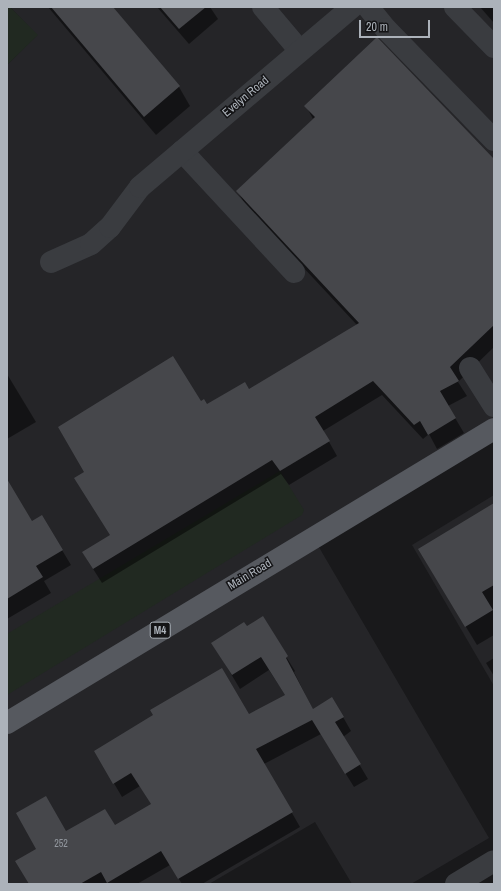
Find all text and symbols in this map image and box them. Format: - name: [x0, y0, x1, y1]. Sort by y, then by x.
- scale bar: [361, 12, 432, 38]
- text: 20 m: [366, 19, 388, 35]
- street label: Evelyn Road: [220, 74, 272, 120]
- street label: Main Road: [226, 556, 274, 594]
- road number: M4: [149, 621, 171, 639]
- house number: 252: [54, 838, 68, 850]

